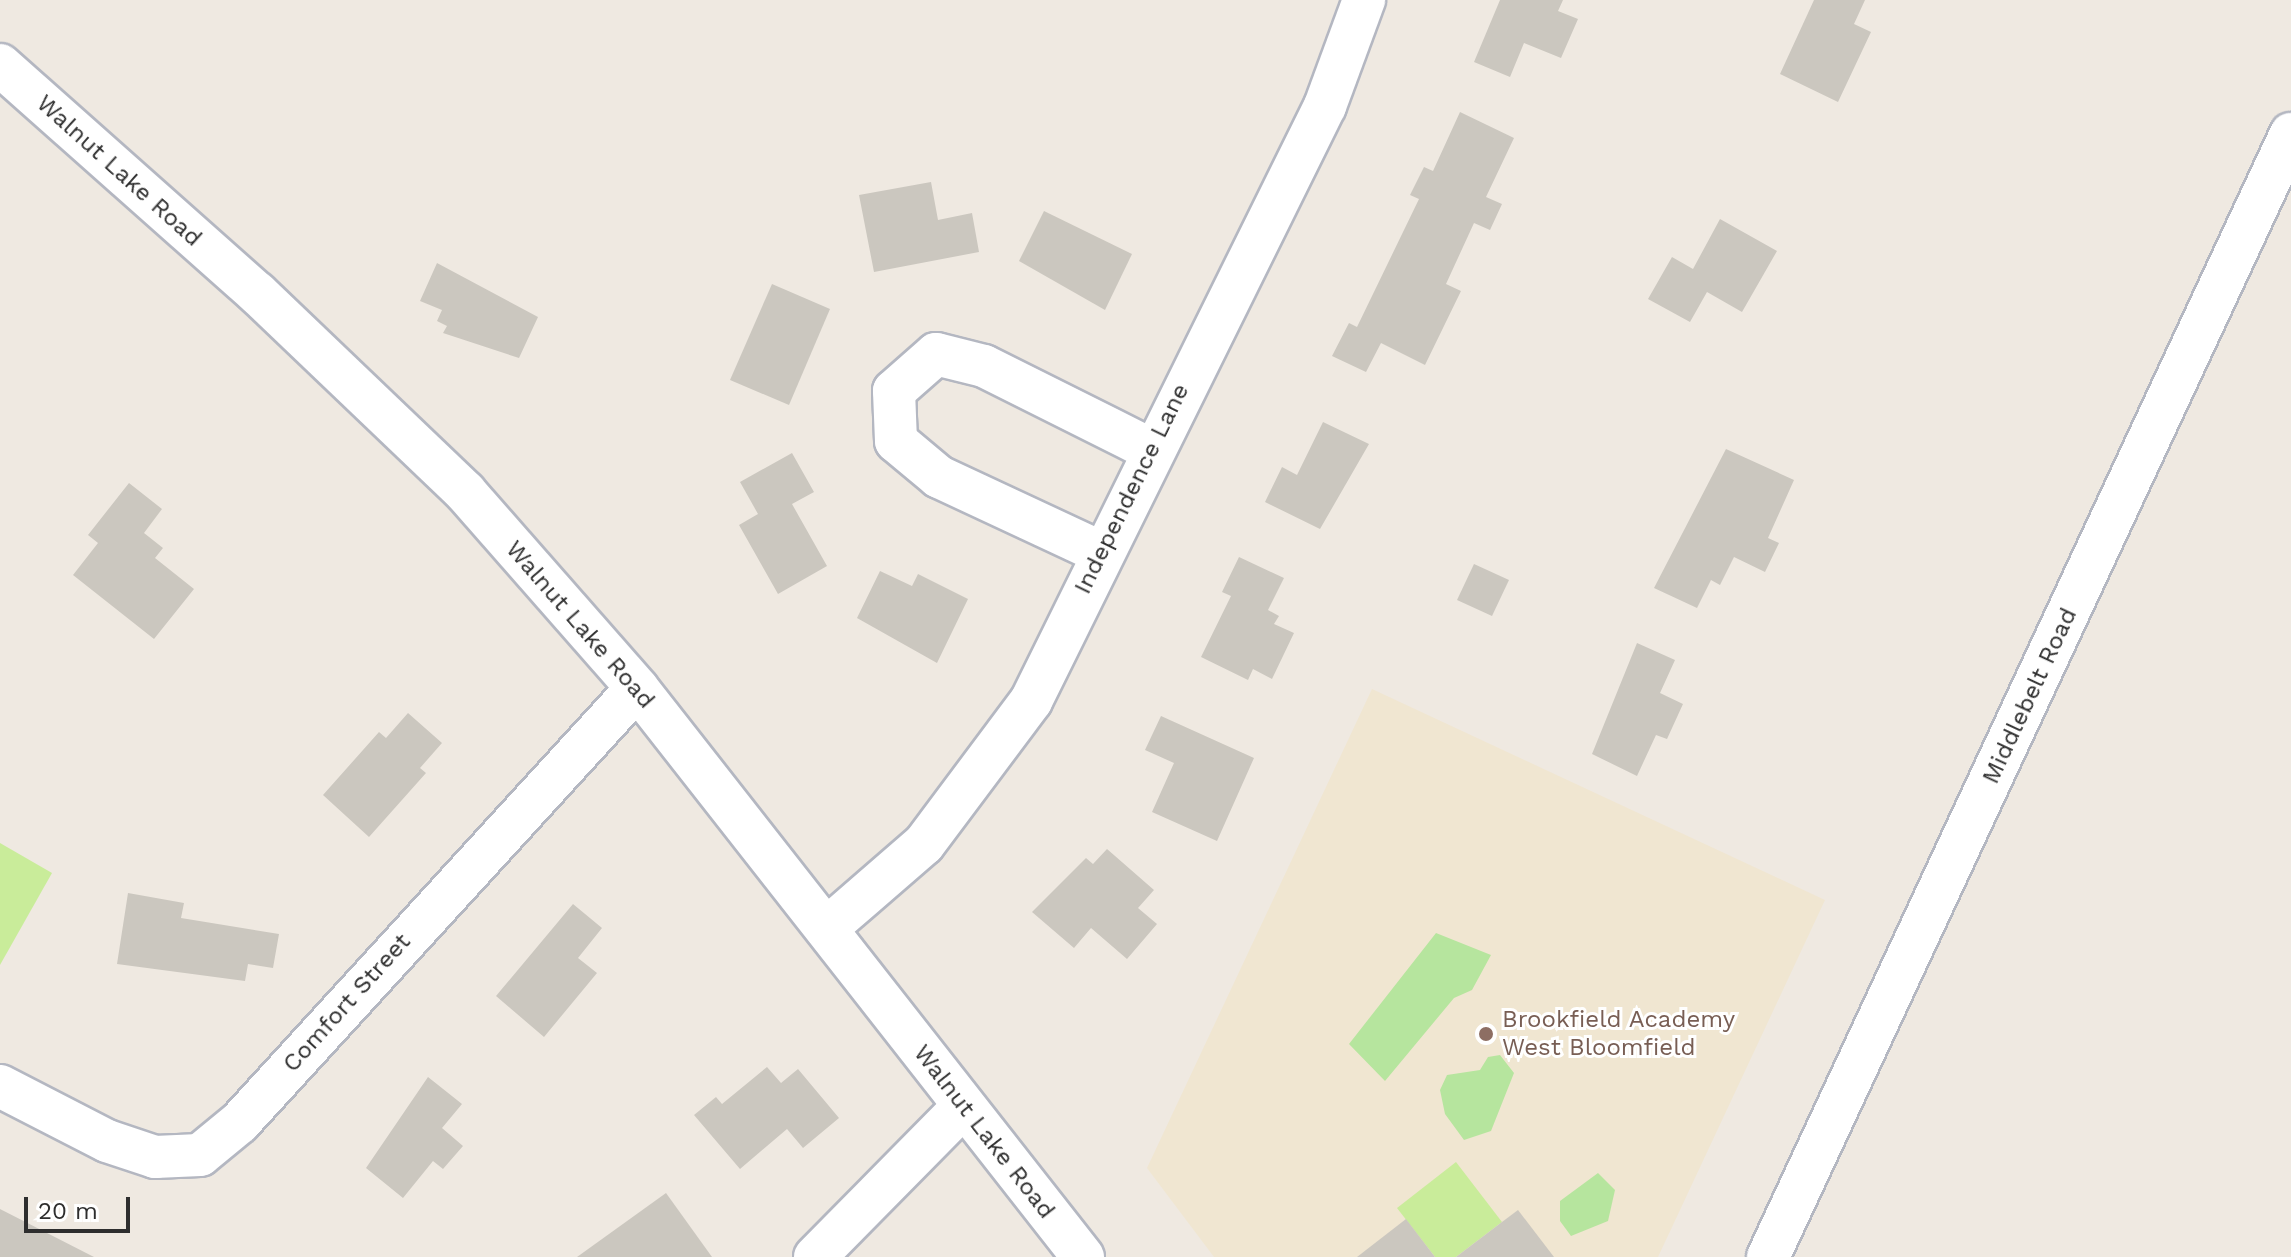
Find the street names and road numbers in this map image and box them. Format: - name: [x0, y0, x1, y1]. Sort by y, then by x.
- street label: Walnut Lake Road: [30, 89, 208, 253]
- street label: Independence Lane: [1069, 379, 1195, 599]
- street label: Walnut Lake Road: [499, 535, 661, 715]
- street label: Middlebelt Road: [1977, 603, 2083, 789]
- street label: Comfort Street: [277, 928, 417, 1078]
- street label: Walnut Lake Road: [907, 1039, 1061, 1225]

